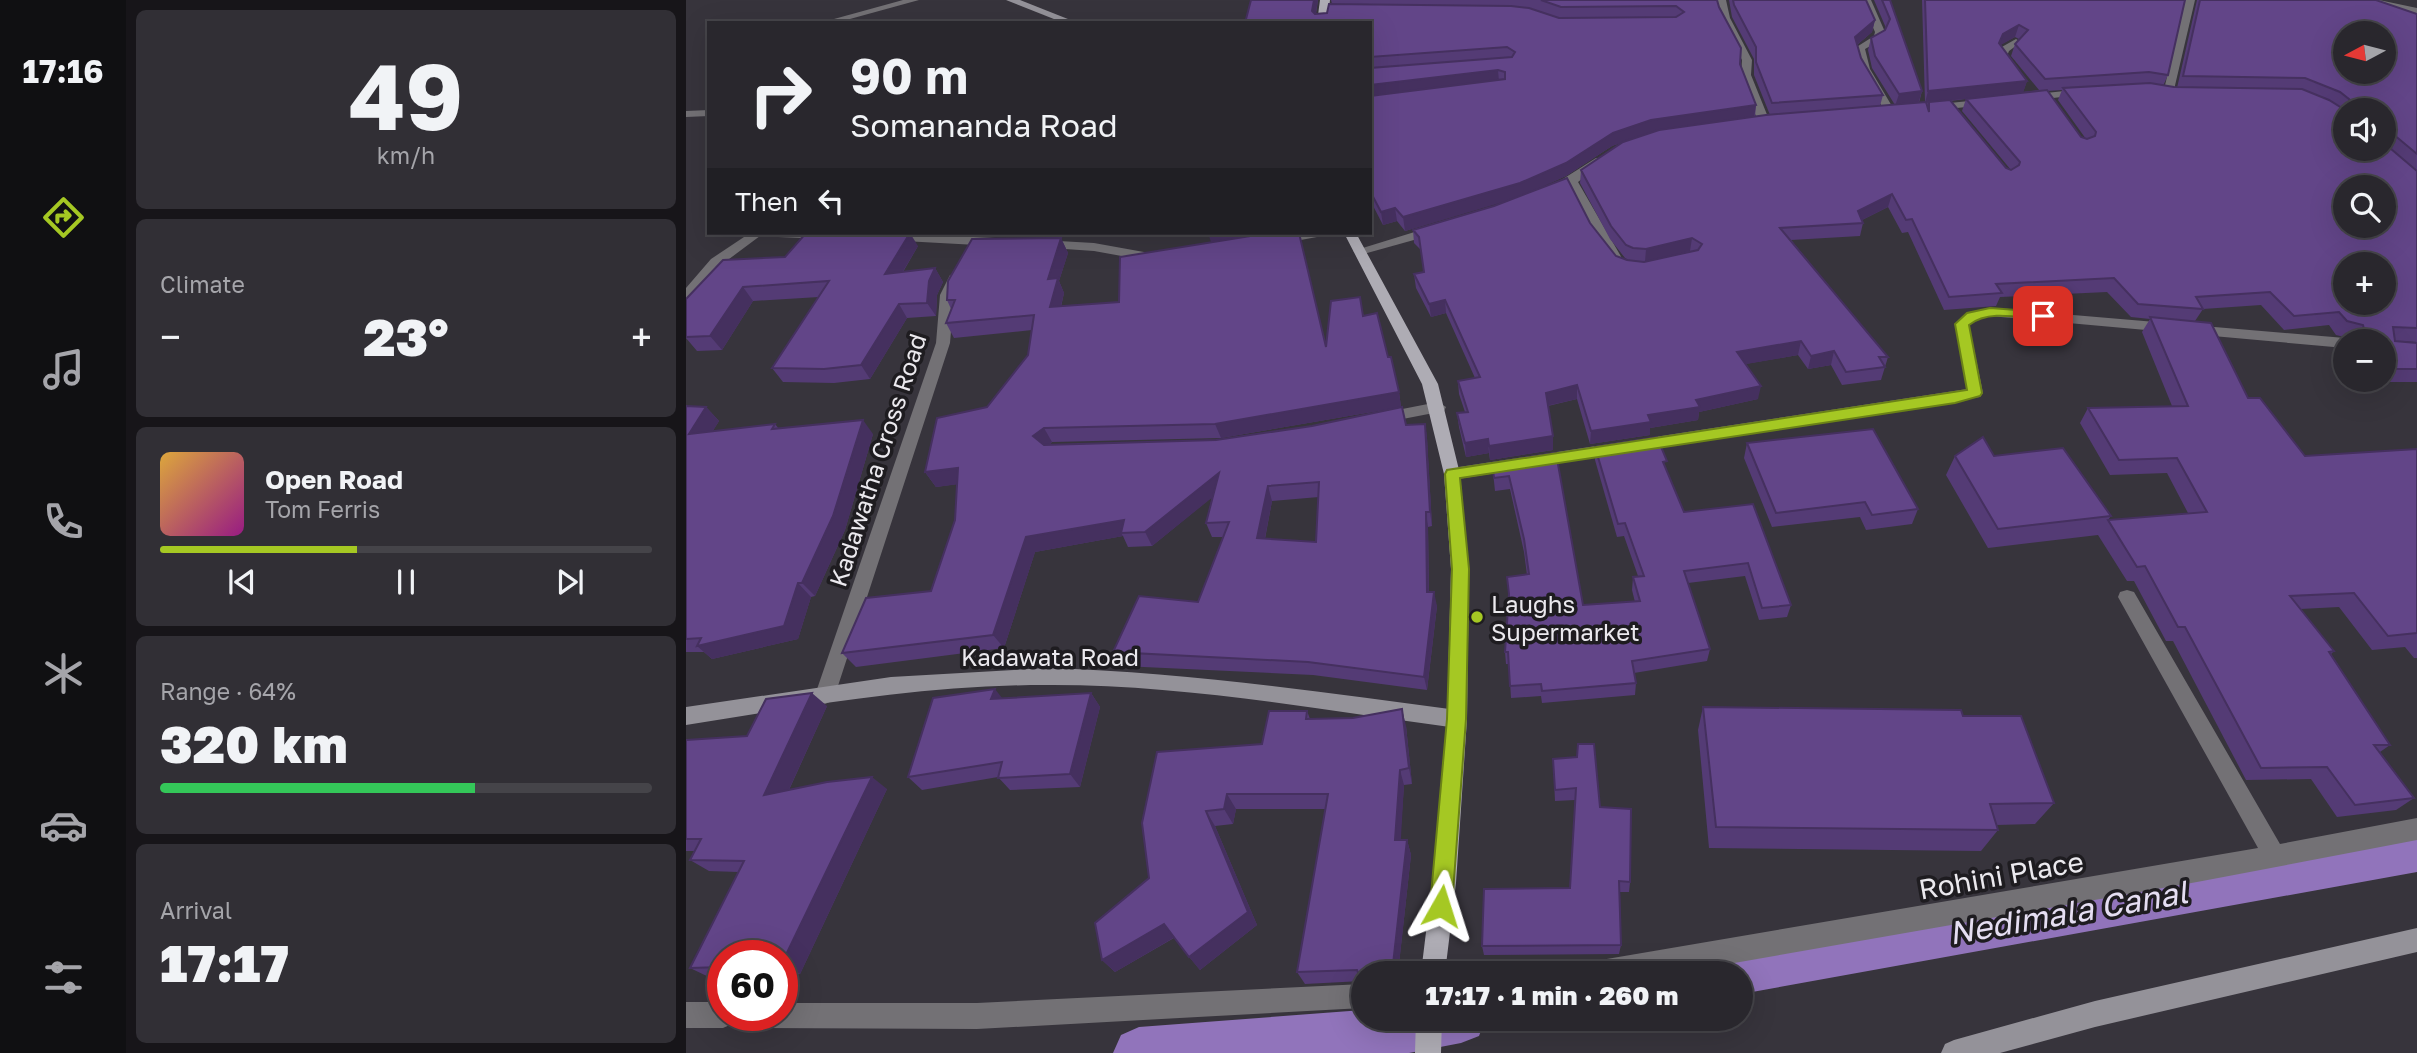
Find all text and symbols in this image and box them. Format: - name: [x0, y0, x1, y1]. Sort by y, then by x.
- north arrow: [2333, 21, 2396, 84]
- map controls: [2333, 21, 2396, 392]
- text: 49: [349, 41, 463, 150]
- text: 90 m: [850, 46, 968, 105]
- icon: right: [735, 49, 826, 140]
- text: 17:16: [23, 52, 103, 90]
- button: sound: [2333, 98, 2396, 161]
- text: Somananda Road: [850, 106, 1118, 144]
- text: km/h: [377, 141, 435, 169]
- button: search: [2333, 175, 2396, 238]
- icon: left: [812, 182, 850, 220]
- text: Then: [735, 186, 798, 217]
- icon: directions: [39, 193, 88, 242]
- button: +: [2333, 252, 2396, 315]
- text: Climate: [160, 270, 245, 298]
- pin: [2013, 286, 2073, 346]
- icon: arrive: [2024, 297, 2062, 335]
- text: 23°: [363, 305, 449, 367]
- text: −: [160, 314, 181, 359]
- text: +: [631, 314, 652, 359]
- button: −: [2333, 329, 2396, 392]
- street label: Kadawatha Cross Road: [822, 330, 932, 590]
- icon: music: [39, 345, 88, 394]
- text: Open Road: [265, 464, 403, 495]
- text: Tom Ferris: [265, 495, 380, 523]
- icon: phone: [39, 497, 88, 546]
- icon: previous: [223, 563, 261, 601]
- icon: pause: [387, 563, 425, 601]
- icon: next: [551, 563, 589, 601]
- place label: Laughs Supermarket: [1491, 589, 1640, 646]
- marker: Laughs Supermarket: [1469, 609, 1485, 625]
- street label: Kadawata Road: [961, 642, 1139, 671]
- icon: climate: [39, 649, 88, 698]
- text: Range · 64%: [160, 677, 296, 705]
- text: 320 km: [160, 712, 348, 774]
- icon: car: [39, 801, 88, 850]
- street label: Rohini Place: [1916, 844, 2086, 906]
- position arrow: [1404, 869, 1478, 943]
- water label: Nedimala Canal: [1946, 872, 2192, 952]
- text: Arrival: [160, 896, 232, 924]
- text: 17:17: [160, 931, 289, 993]
- speed limit sign: 60: [707, 940, 798, 1031]
- icon: filters: [39, 953, 88, 1002]
- text: 17:17 · 1 min · 260 m: [1426, 980, 1678, 1011]

